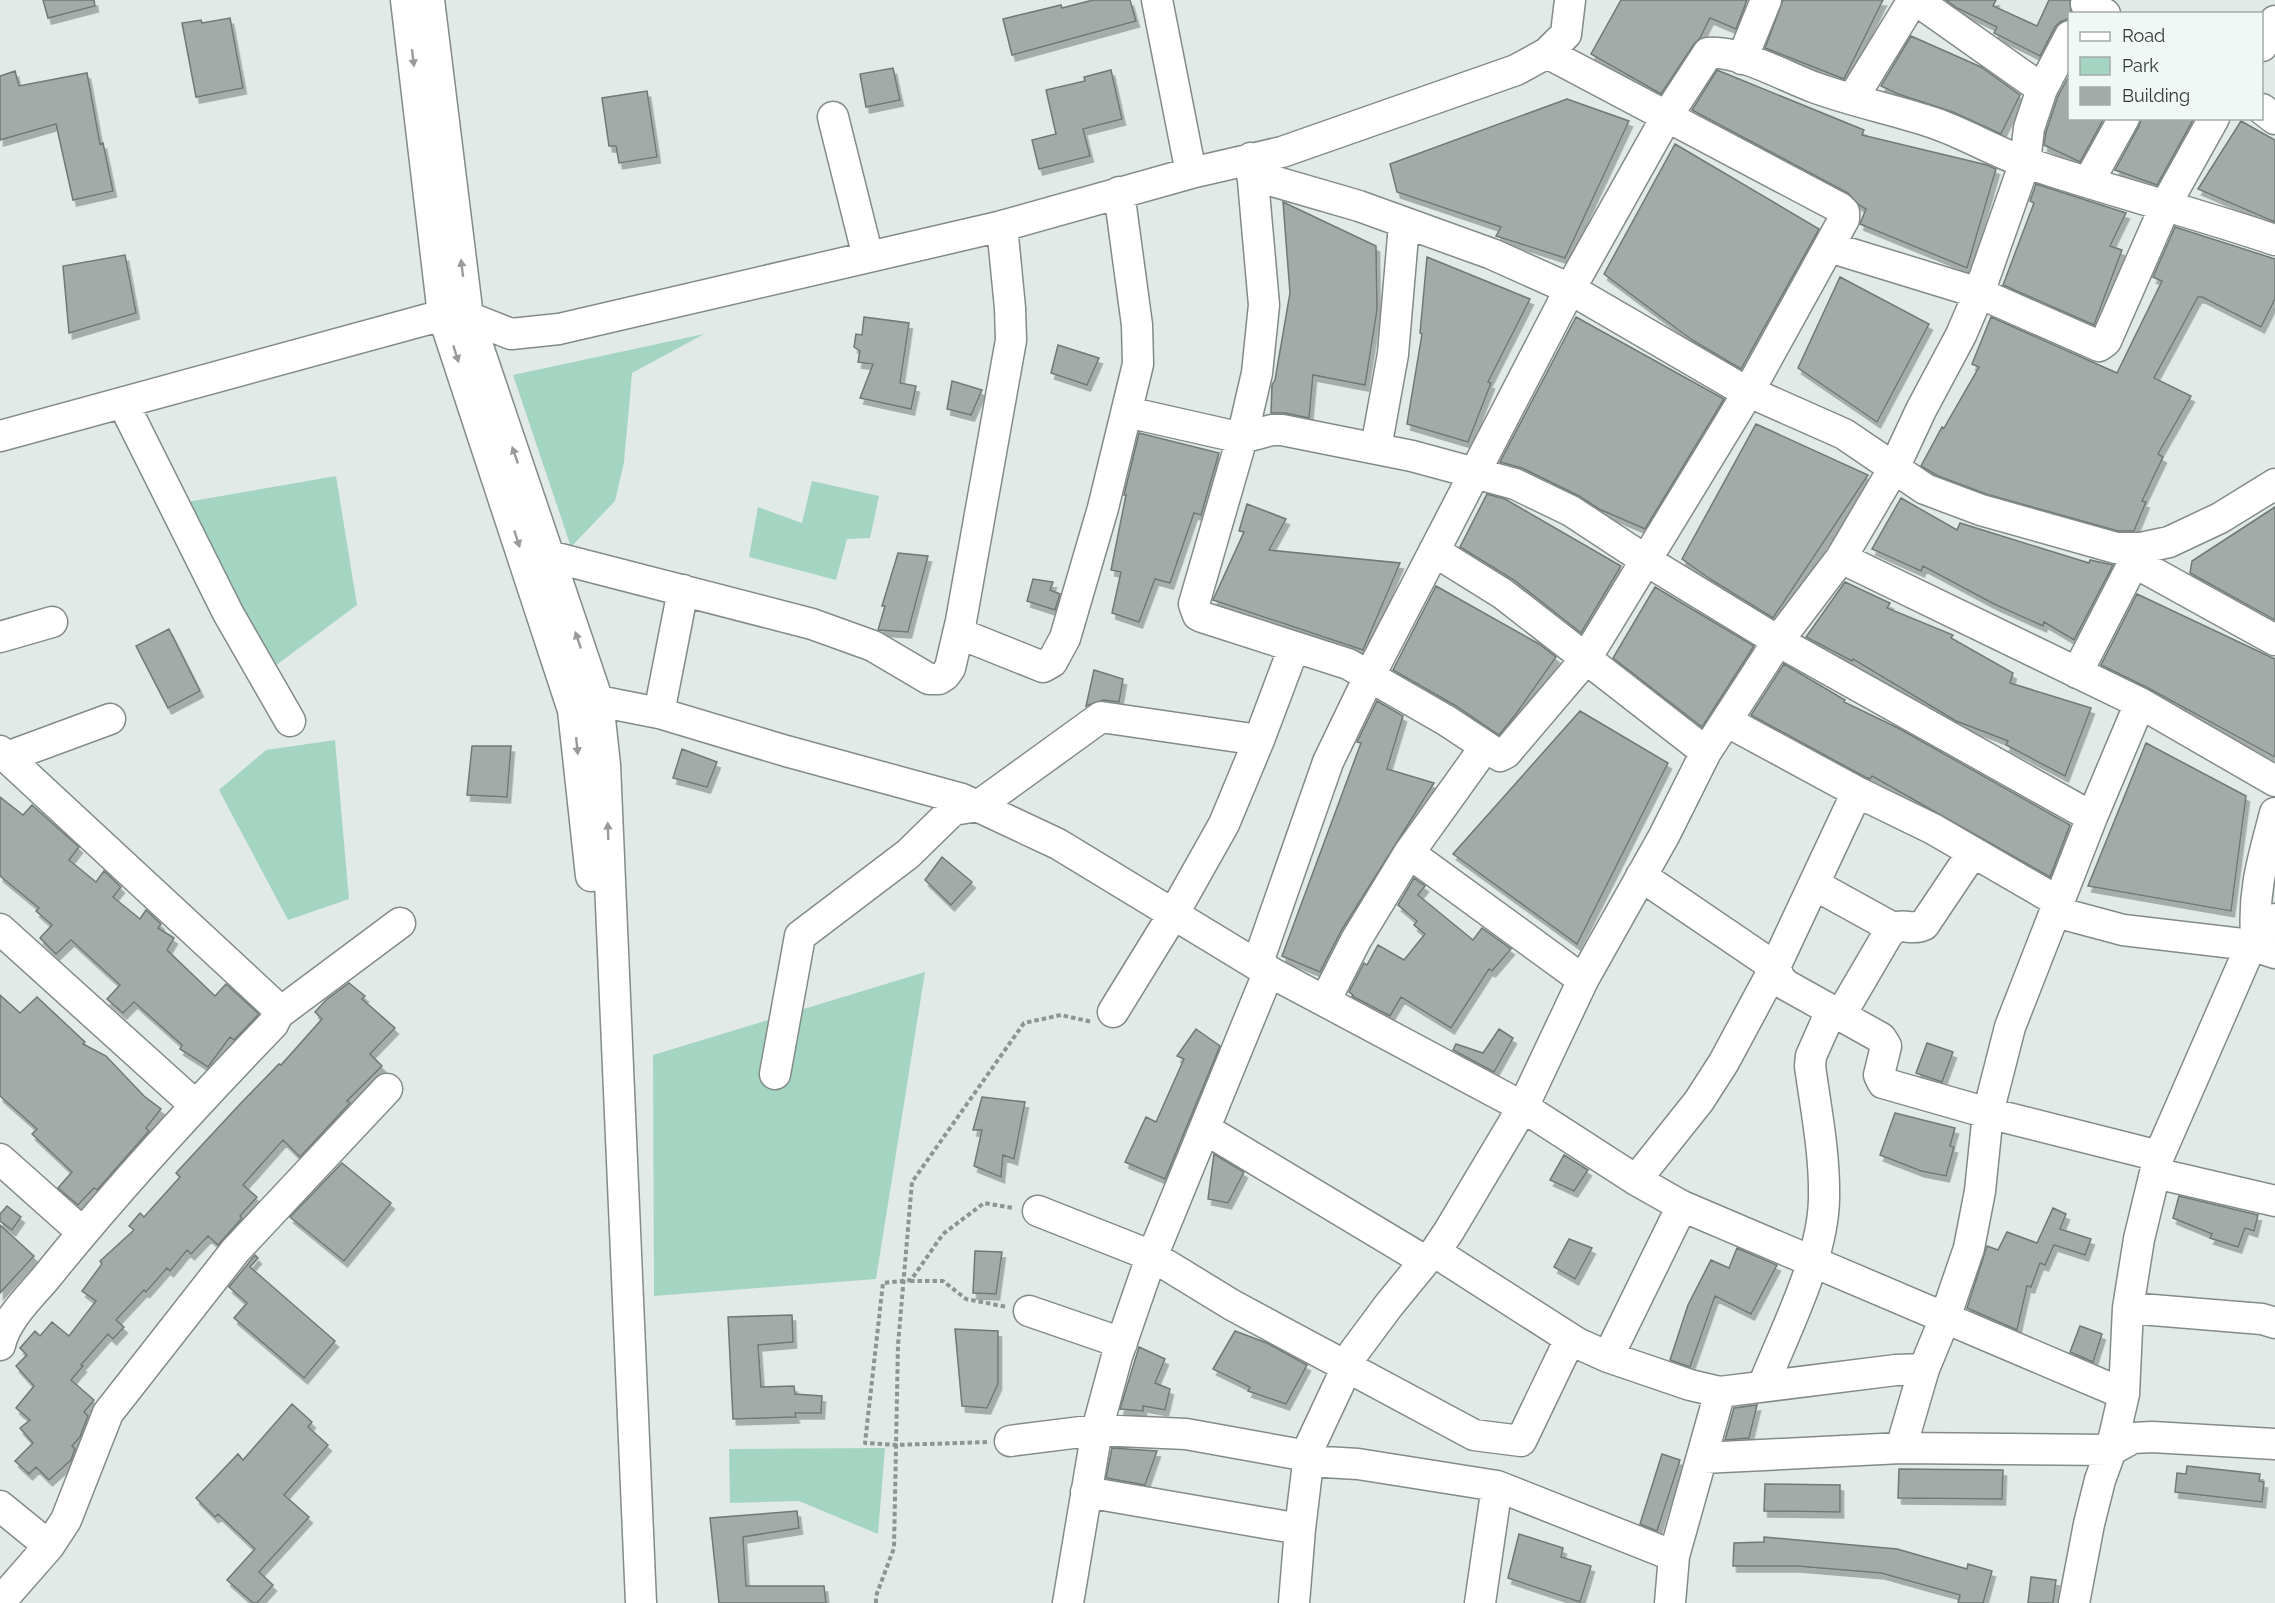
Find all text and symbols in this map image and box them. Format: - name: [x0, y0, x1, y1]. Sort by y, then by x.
- legend: [2068, 12, 2263, 120]
- text: Road: [2122, 25, 2165, 46]
- one-way arrow: [408, 49, 417, 68]
- text: Park: [2122, 55, 2159, 76]
- text: Building: [2122, 85, 2190, 106]
- one-way arrow: [457, 259, 467, 278]
- one-way arrow: [452, 345, 462, 363]
- one-way arrow: [510, 446, 519, 464]
- one-way arrow: [513, 530, 522, 548]
- one-way arrow: [572, 631, 582, 649]
- one-way arrow: [572, 737, 582, 756]
- one-way arrow: [603, 822, 612, 841]

